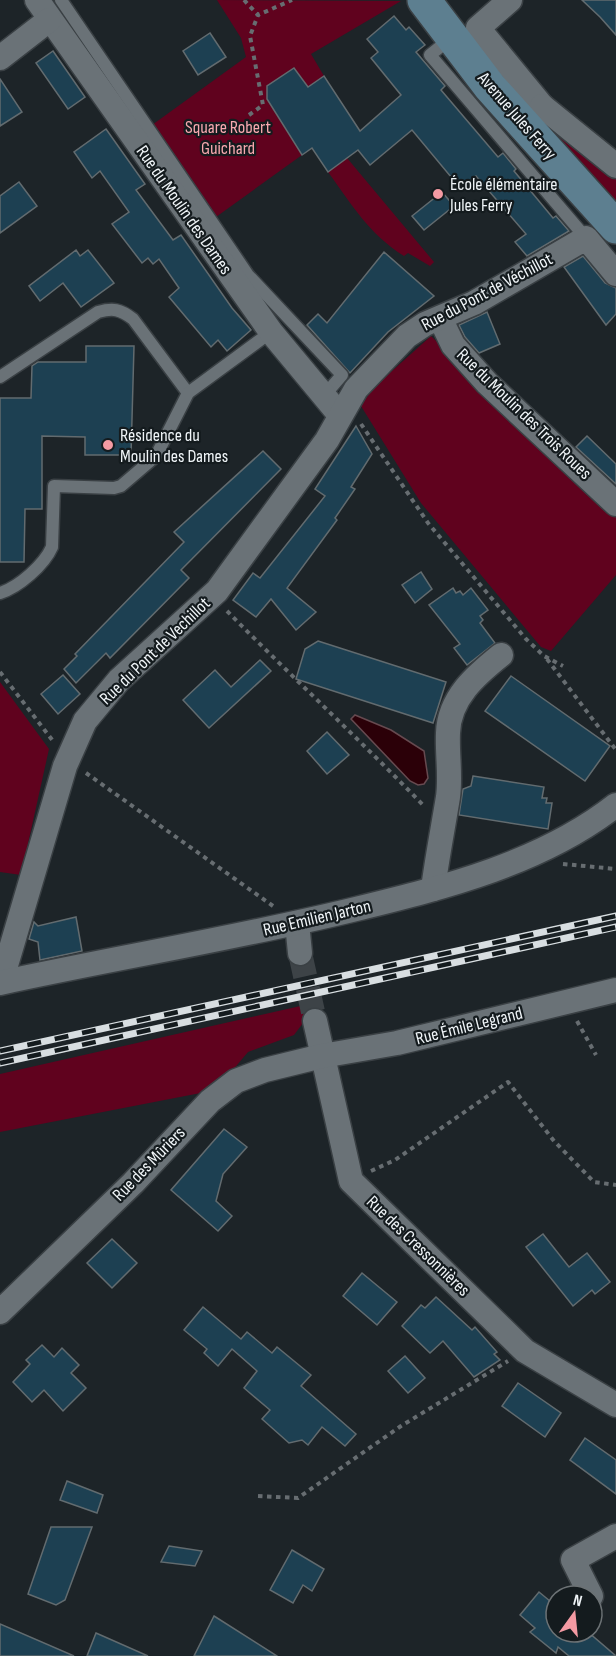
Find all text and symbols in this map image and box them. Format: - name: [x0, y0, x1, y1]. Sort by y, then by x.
- street label: Avenue Jules Ferry: [473, 67, 561, 164]
- park label: Square Robert Guichard: [185, 117, 271, 159]
- street label: Rue du Moulin des Dames: [132, 142, 236, 278]
- place label: École élémentaire Jules Ferry: [449, 174, 558, 216]
- marker: École élémentaire Jules Ferry: [431, 187, 445, 201]
- street label: Rue du Pont de Véchillot: [418, 248, 557, 335]
- street label: Rue du Moulin des Trois Roues: [452, 344, 596, 484]
- place label: Résidence du Moulin des Dames: [120, 425, 228, 467]
- marker: Résidence du Moulin des Dames: [101, 438, 115, 452]
- street label: Rue du Pont de Vechillot: [95, 593, 215, 709]
- street label: Rue Emilien Jarton: [261, 895, 373, 941]
- street label: Rue Émile Legrand: [413, 1003, 525, 1049]
- street label: Rue des Mûriers: [108, 1122, 190, 1206]
- street label: Rue des Cressonnières: [362, 1191, 474, 1301]
- north arrow: [544, 1584, 604, 1644]
- text: N: [571, 1591, 584, 1611]

